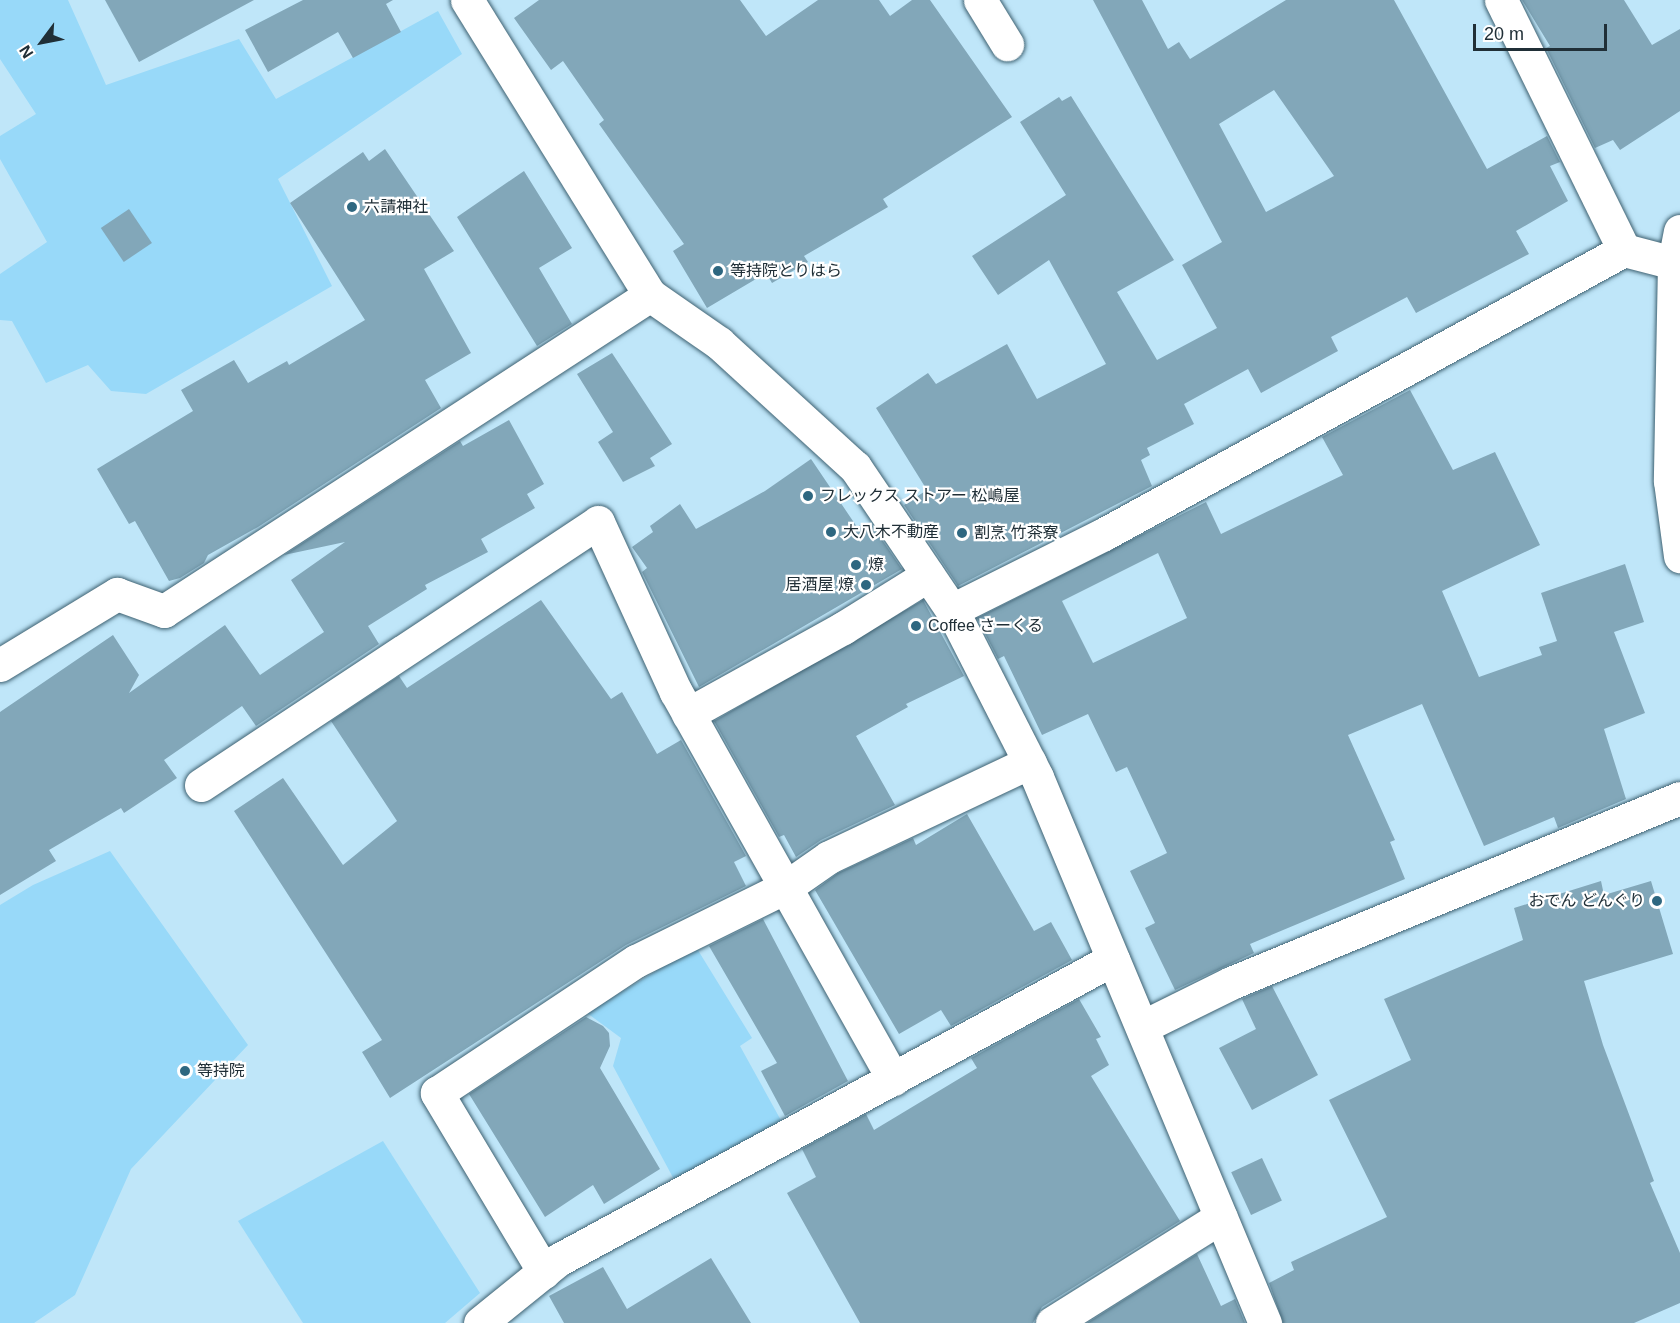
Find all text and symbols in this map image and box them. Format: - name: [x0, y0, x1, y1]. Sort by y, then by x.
- north arrow: [12, 12, 72, 72]
- scale bar: [1476, 12, 1610, 50]
- text: 20 m: [1484, 24, 1524, 44]
- text: N: [16, 42, 37, 61]
- place label: 六請神社: [364, 197, 428, 217]
- marker: 六請神社: [345, 200, 359, 214]
- place label: 等持院とりはら: [730, 261, 842, 281]
- marker: 等持院とりはら: [711, 264, 725, 278]
- place label: フレックス ストアー 松嶋屋: [820, 486, 1020, 506]
- marker: フレックス ストアー 松嶋屋: [801, 489, 815, 503]
- place label: 大八木不動産: [843, 522, 939, 542]
- place label: 割烹 竹茶寮: [974, 523, 1058, 543]
- marker: 大八木不動産: [824, 525, 838, 539]
- marker: 割烹 竹茶寮: [955, 526, 969, 540]
- place label: 燎: [868, 555, 884, 575]
- marker: 燎: [849, 558, 863, 572]
- place label: 居酒屋 燎: [786, 575, 854, 595]
- marker: 居酒屋 燎: [859, 578, 873, 592]
- place label: Coffee さーくる: [928, 616, 1043, 636]
- marker: Coffee さーくる: [909, 619, 923, 633]
- place label: おでん どんぐり: [1529, 891, 1645, 911]
- marker: おでん どんぐり: [1650, 894, 1664, 908]
- place label: 等持院: [197, 1061, 245, 1081]
- marker: 等持院: [178, 1064, 192, 1078]

